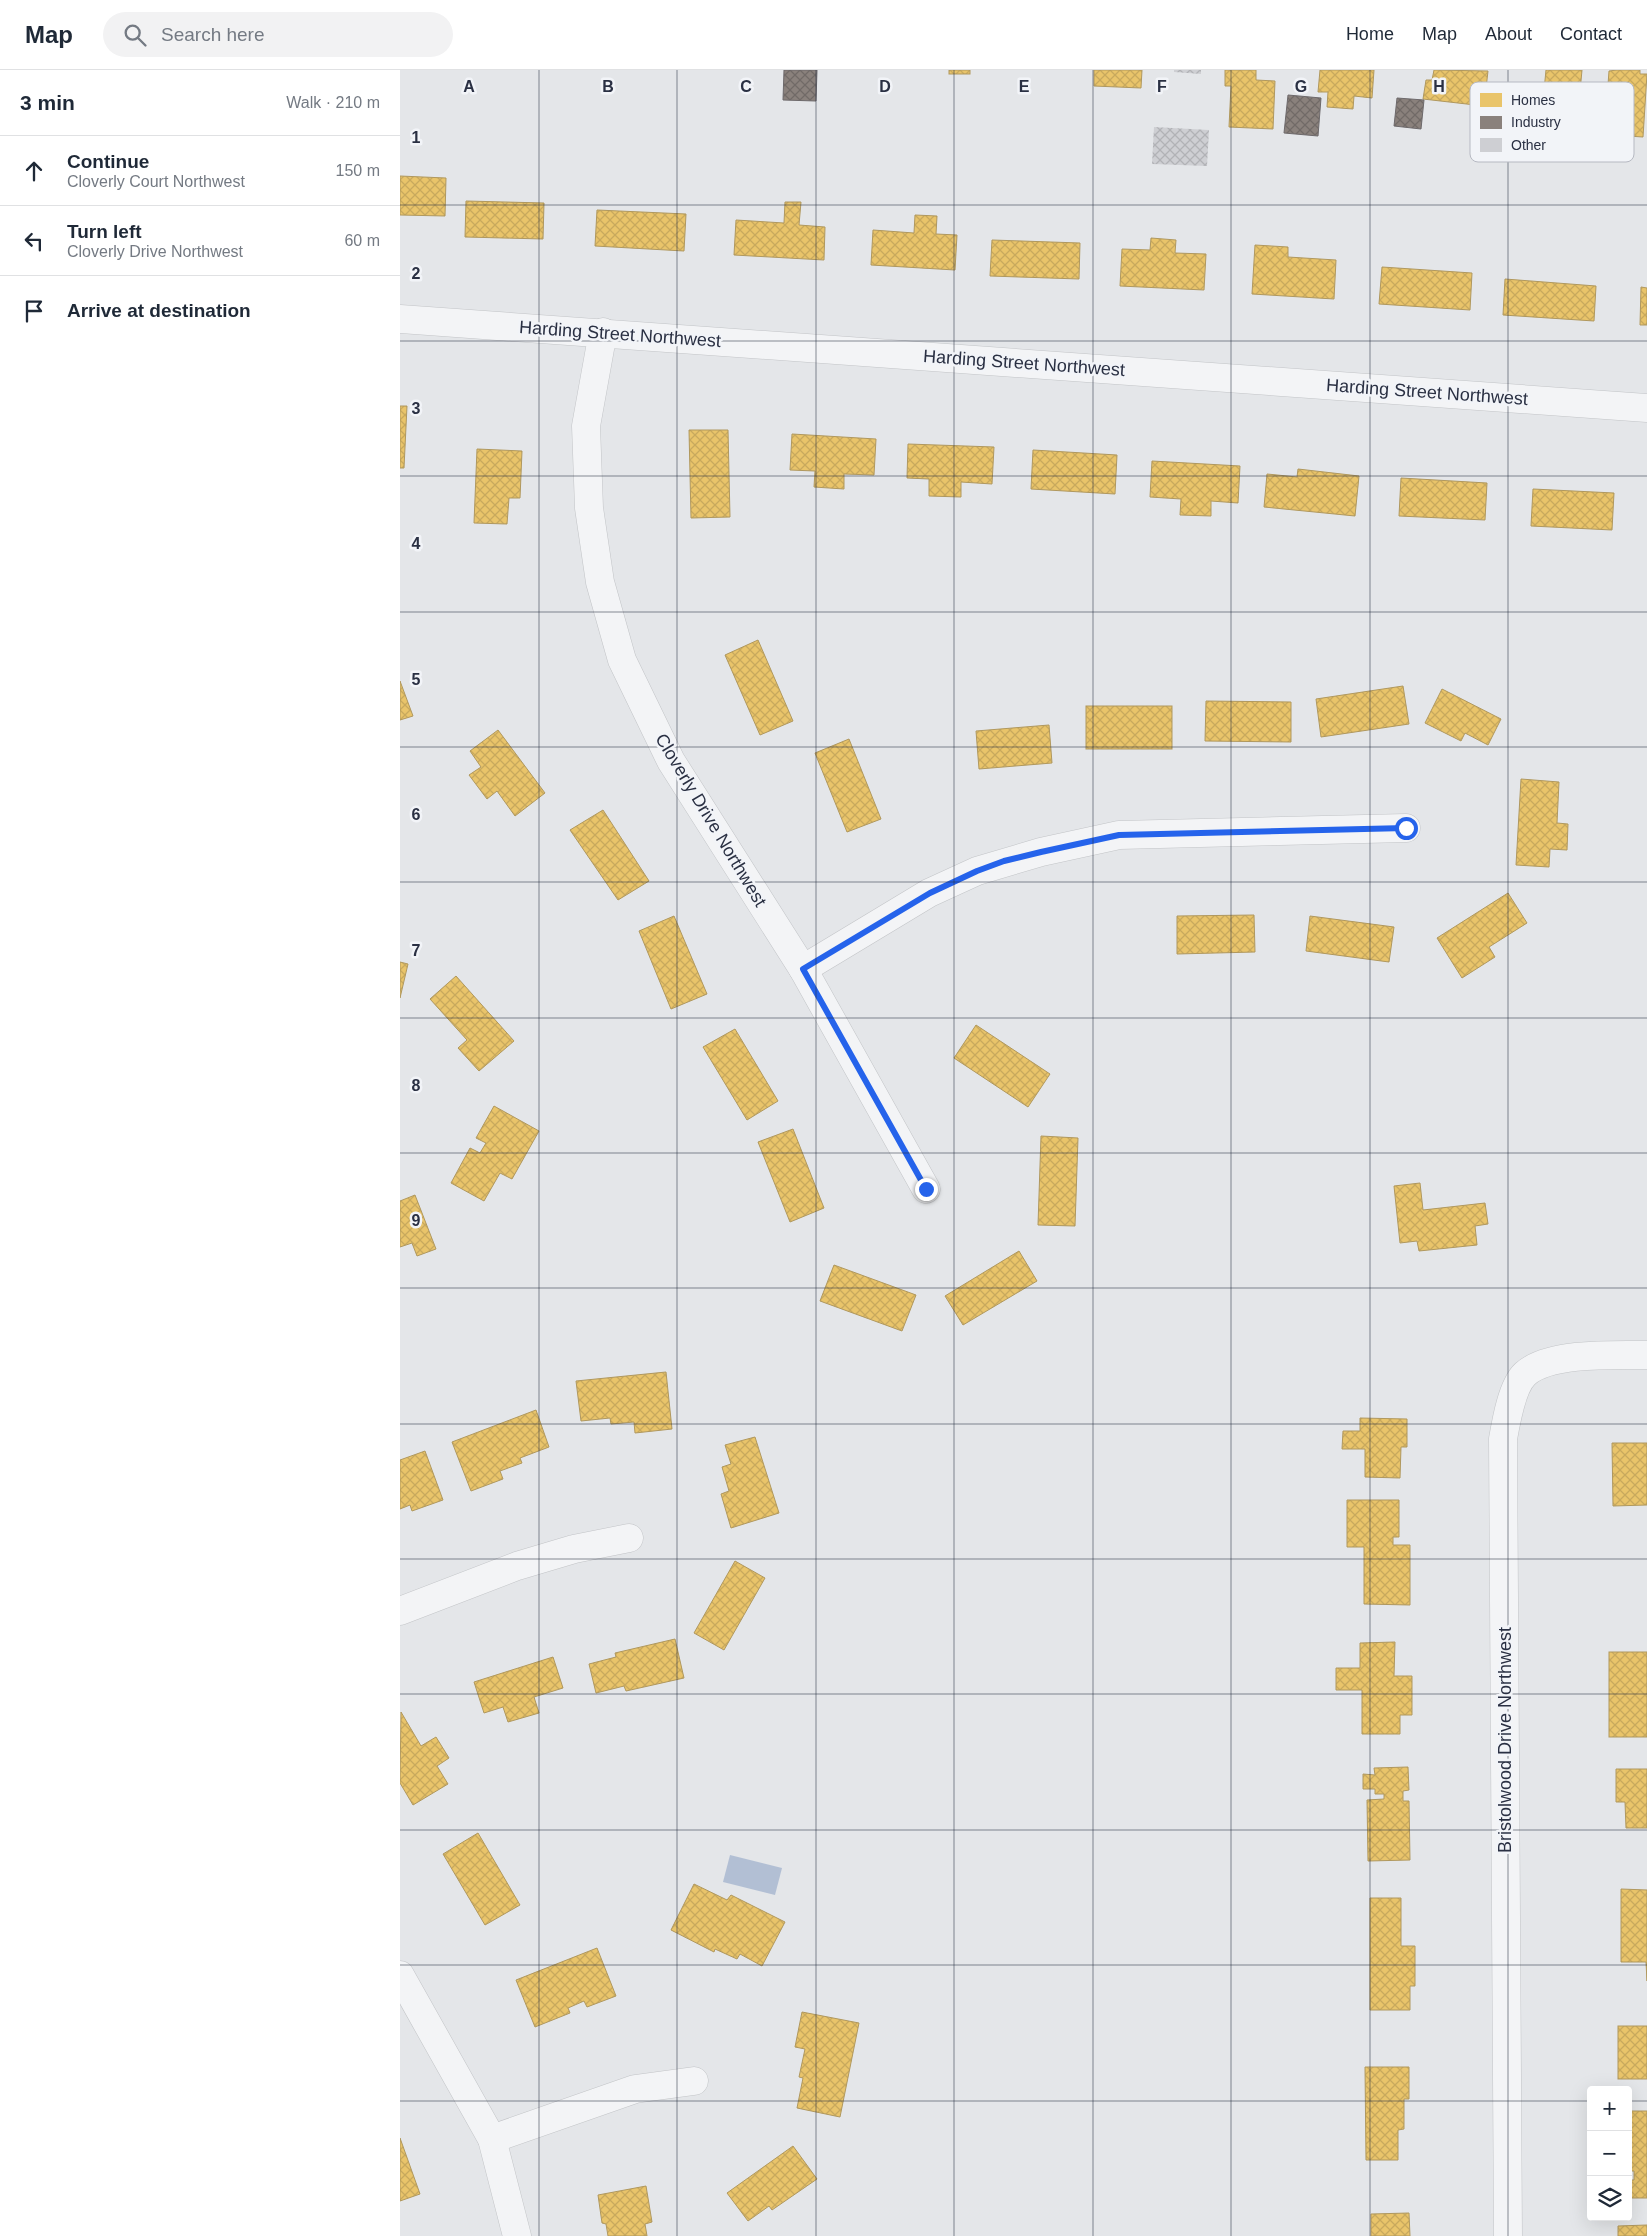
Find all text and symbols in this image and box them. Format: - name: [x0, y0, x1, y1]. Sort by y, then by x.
- search box: [103, 12, 453, 57]
- text: Map: [25, 21, 73, 48]
- icon: search: [121, 21, 149, 49]
- text: Search here: [161, 24, 265, 45]
- text: Home: [1346, 24, 1394, 44]
- text: Map: [1422, 24, 1457, 44]
- text: About: [1485, 24, 1532, 44]
- text: Contact: [1560, 24, 1622, 44]
- text: A: [463, 78, 475, 95]
- text: B: [602, 78, 614, 95]
- text: C: [740, 78, 752, 95]
- text: D: [879, 78, 891, 95]
- text: E: [1019, 78, 1030, 95]
- text: F: [1157, 78, 1167, 95]
- text: G: [1295, 78, 1307, 95]
- text: H: [1433, 78, 1445, 95]
- legend: [1470, 82, 1634, 162]
- text: 3 min: [20, 91, 75, 114]
- text: Homes: [1511, 92, 1555, 108]
- text: Walk · 210 m: [286, 94, 380, 111]
- text: Industry: [1511, 114, 1561, 130]
- text: 1: [412, 129, 421, 146]
- text: Other: [1511, 137, 1546, 153]
- text: Continue: [67, 151, 149, 172]
- icon: ahead: [20, 157, 48, 185]
- text: 150 m: [336, 162, 380, 179]
- text: Cloverly Court Northwest: [67, 173, 245, 190]
- text: Turn left: [67, 221, 142, 242]
- icon: left: [20, 227, 48, 255]
- text: 60 m: [344, 232, 380, 249]
- text: Cloverly Drive Northwest: [67, 243, 243, 260]
- text: 2: [412, 265, 421, 282]
- icon: arrive: [20, 297, 48, 325]
- text: Arrive at destination: [67, 300, 251, 321]
- street label: Harding Street Northwest: [519, 317, 721, 351]
- street label: Harding Street Northwest: [923, 346, 1125, 380]
- street label: Harding Street Northwest: [1326, 375, 1528, 409]
- text: 3: [412, 400, 421, 417]
- text: 4: [412, 535, 421, 552]
- text: 5: [412, 671, 421, 688]
- street label: Cloverly Drive Northwest: [651, 730, 771, 910]
- text: 6: [412, 806, 421, 823]
- route start: [1395, 817, 1418, 840]
- text: 7: [412, 942, 421, 959]
- text: 8: [412, 1077, 421, 1094]
- route end: [915, 1178, 938, 1201]
- text: 9: [412, 1212, 421, 1229]
- street label: Bristolwood Drive Northwest: [1495, 1627, 1515, 1853]
- map controls: [1587, 2086, 1632, 2221]
- button: +: [1587, 2086, 1632, 2131]
- button: −: [1587, 2131, 1632, 2176]
- button: layers: [1587, 2176, 1632, 2221]

